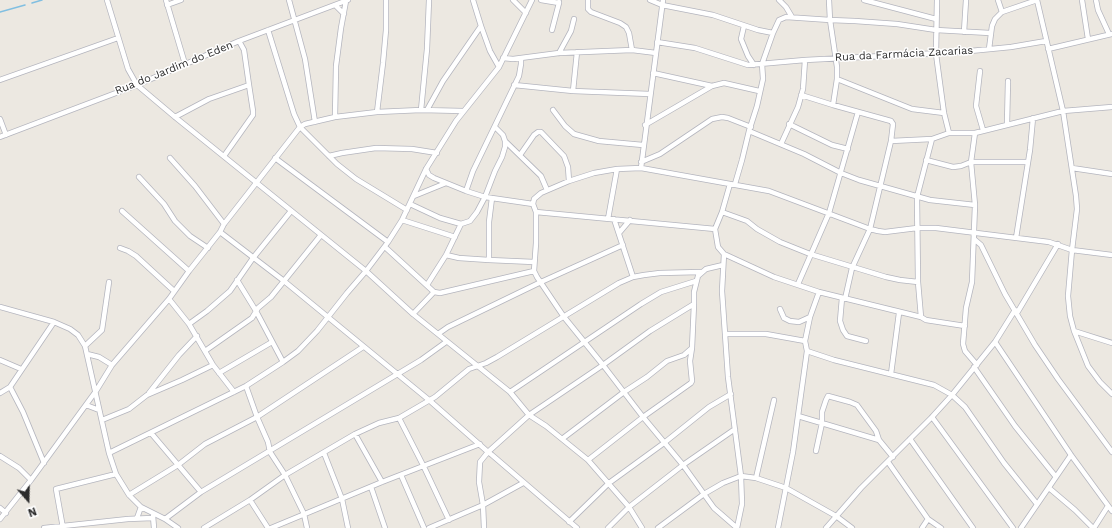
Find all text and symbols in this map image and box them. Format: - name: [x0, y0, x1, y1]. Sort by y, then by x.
- street label: Rua do Jardim do Eden: [113, 38, 235, 98]
- street label: Rua da Farmácia Zacarias: [835, 44, 973, 64]
- north arrow: [8, 480, 48, 520]
- text: N: [26, 504, 38, 519]

